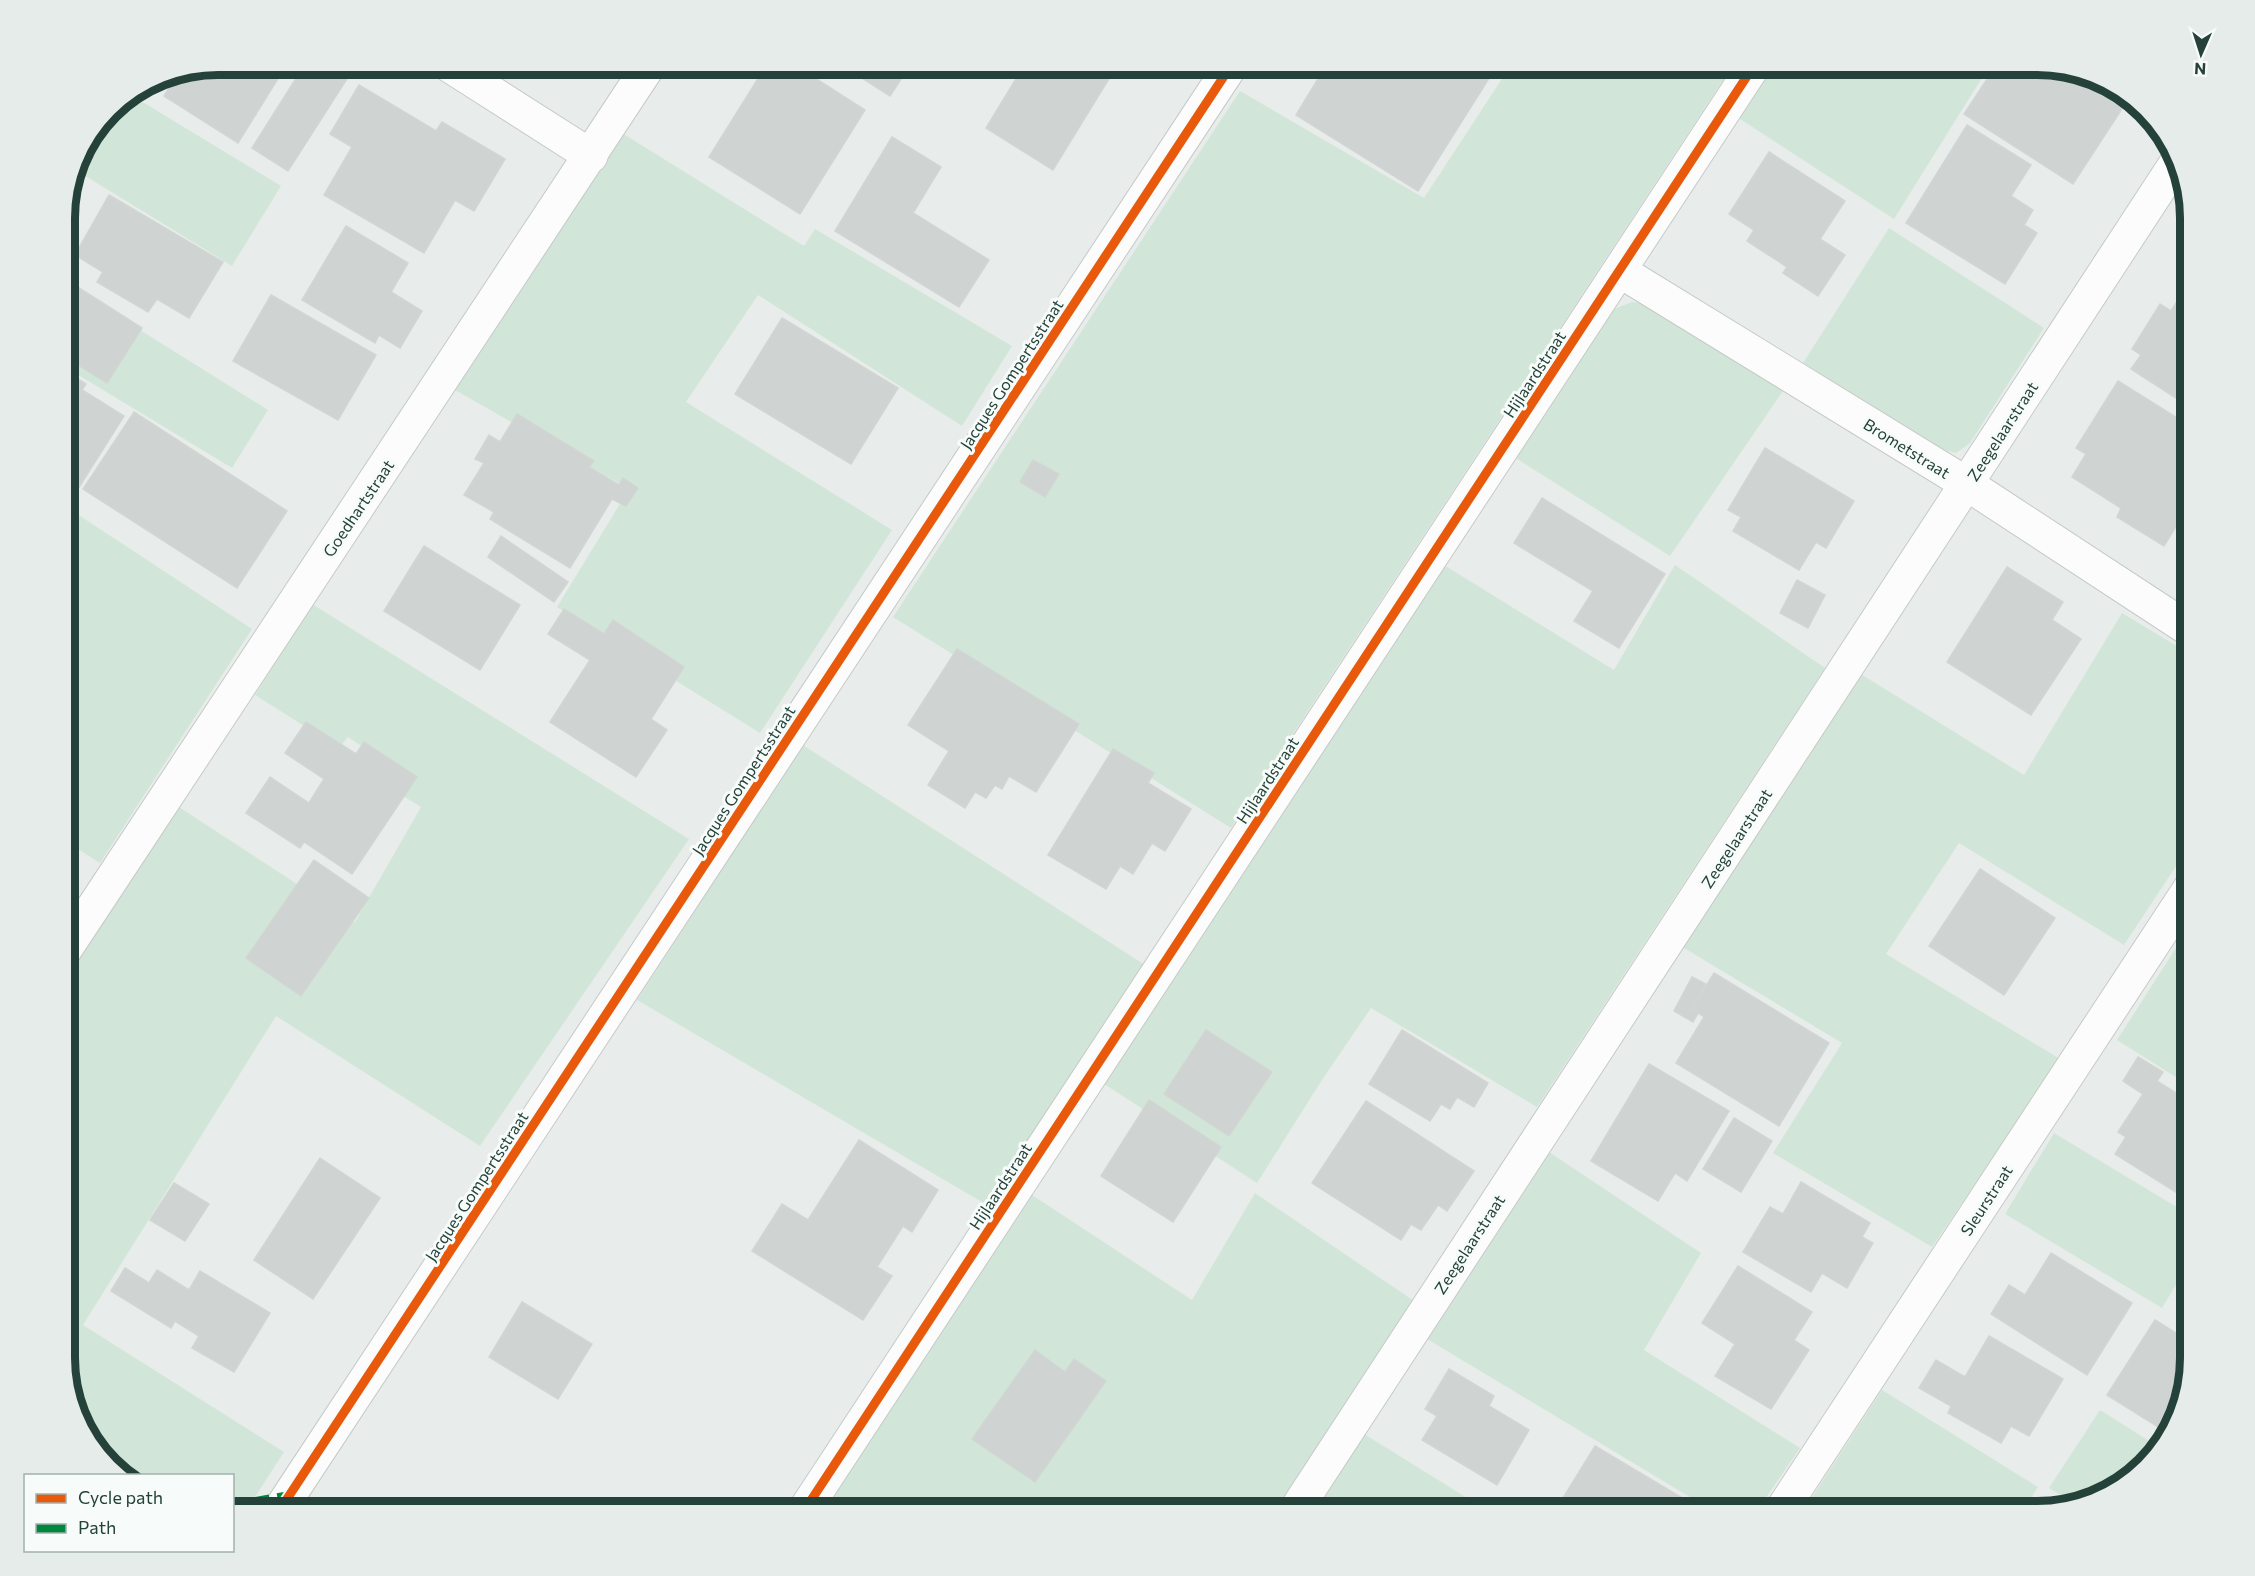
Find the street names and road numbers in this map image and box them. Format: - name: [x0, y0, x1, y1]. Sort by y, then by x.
- street label: Jacques Gompertsstraat: [955, 295, 1067, 452]
- street label: Hijlaardstraat: [1499, 327, 1569, 421]
- street label: Zeegelaarstraat: [1963, 377, 2041, 484]
- street label: Brometstraat: [1860, 414, 1954, 482]
- street label: Goedhartstraat: [319, 456, 398, 560]
- street label: Jacques Gompertsstraat: [687, 701, 799, 858]
- street label: Hijlaardstraat: [1232, 733, 1302, 827]
- street label: Zeegelaarstraat: [1697, 784, 1775, 891]
- street label: Jacques Gompertsstraat: [420, 1107, 532, 1264]
- street label: Hijlaardstraat: [965, 1139, 1035, 1233]
- street label: Sleurstraat: [1956, 1161, 2016, 1239]
- street label: Zeegelaarstraat: [1430, 1190, 1508, 1297]

